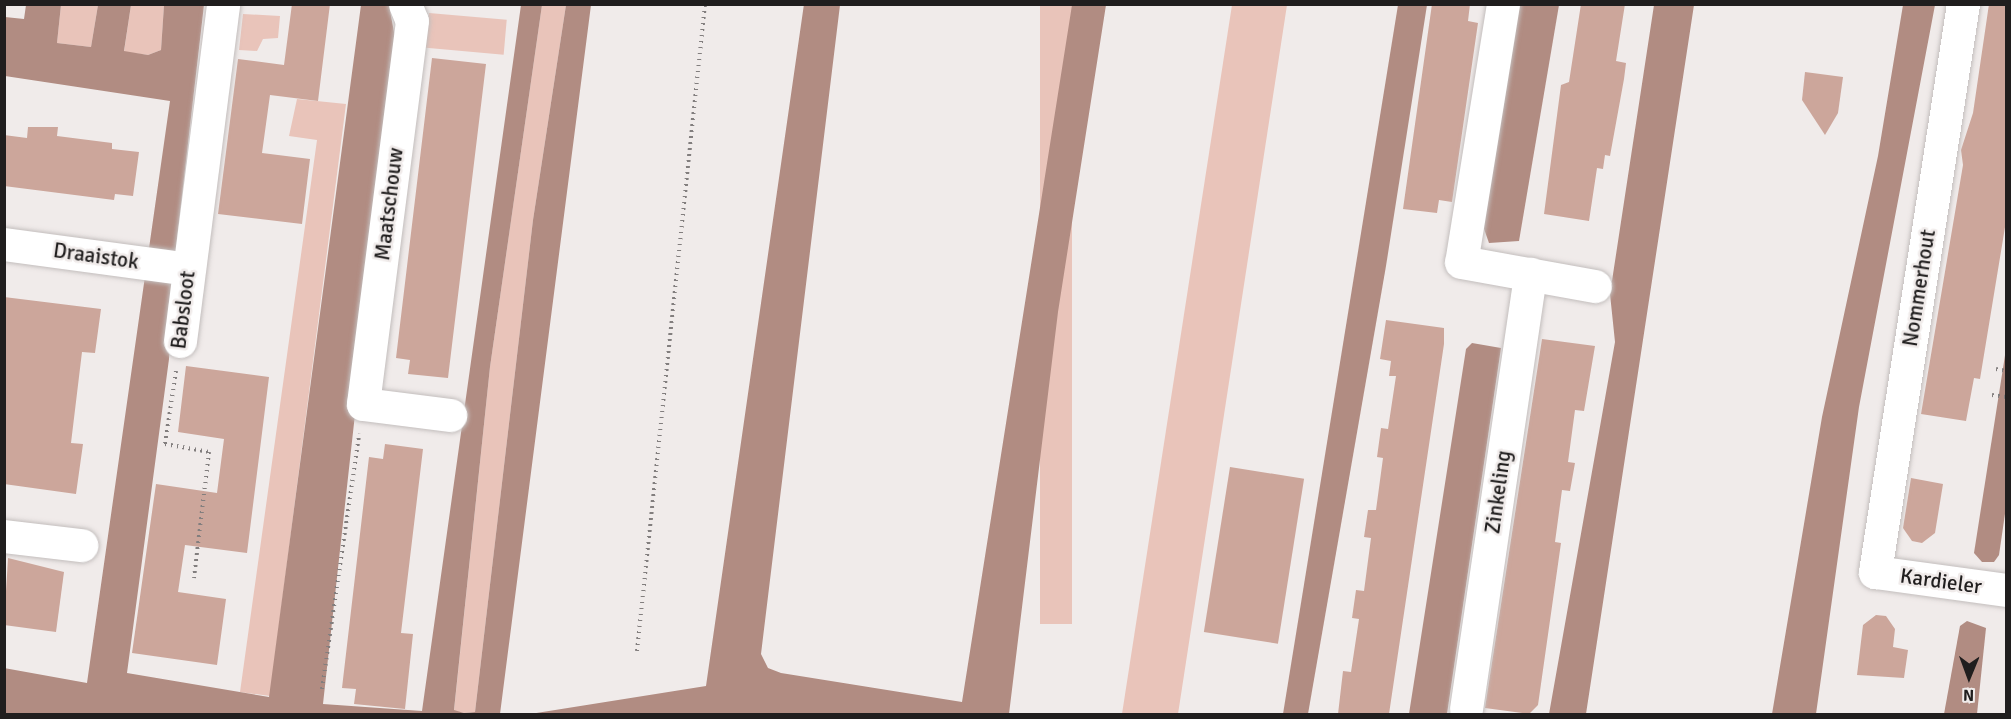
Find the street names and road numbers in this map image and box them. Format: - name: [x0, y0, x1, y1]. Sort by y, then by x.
- street label: Maatschouw: [370, 146, 408, 262]
- street label: Nommerhout: [1897, 228, 1941, 348]
- street label: Draaistok: [52, 238, 140, 274]
- street label: Babsloot: [166, 269, 200, 351]
- street label: Zinkeling: [1480, 449, 1516, 535]
- street label: Kardieler: [1899, 563, 1983, 599]

